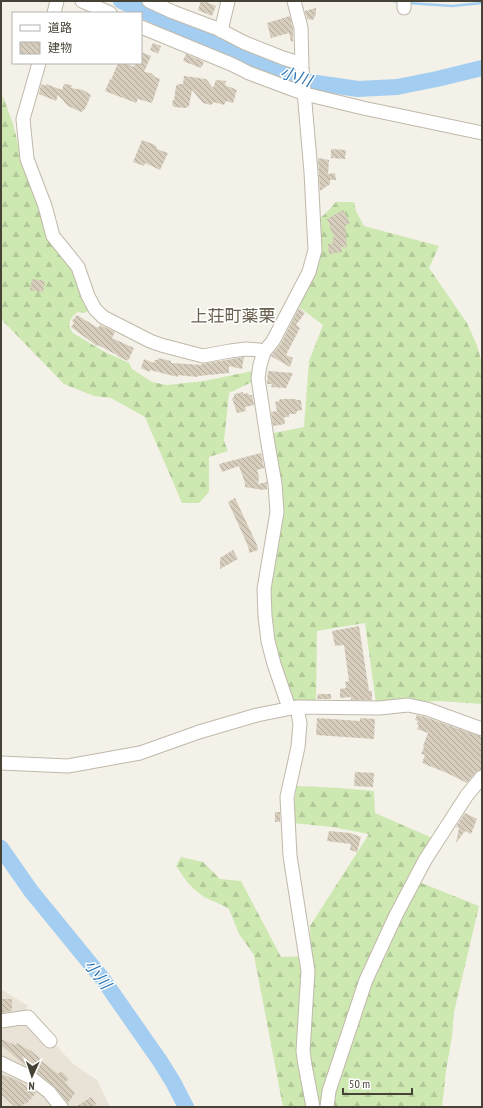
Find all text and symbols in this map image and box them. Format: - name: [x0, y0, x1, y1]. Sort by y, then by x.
- legend: [12, 12, 142, 64]
- text: 道路: [48, 20, 72, 35]
- text: 建物: [48, 40, 72, 55]
- water label: 小川: [278, 62, 316, 91]
- district label: 上荘町薬栗: [191, 305, 276, 327]
- water label: 小川: [80, 955, 117, 994]
- north arrow: [12, 1056, 52, 1096]
- scale bar: [343, 1070, 412, 1096]
- text: 50 m: [349, 1076, 370, 1091]
- text: N: [28, 1079, 35, 1093]

